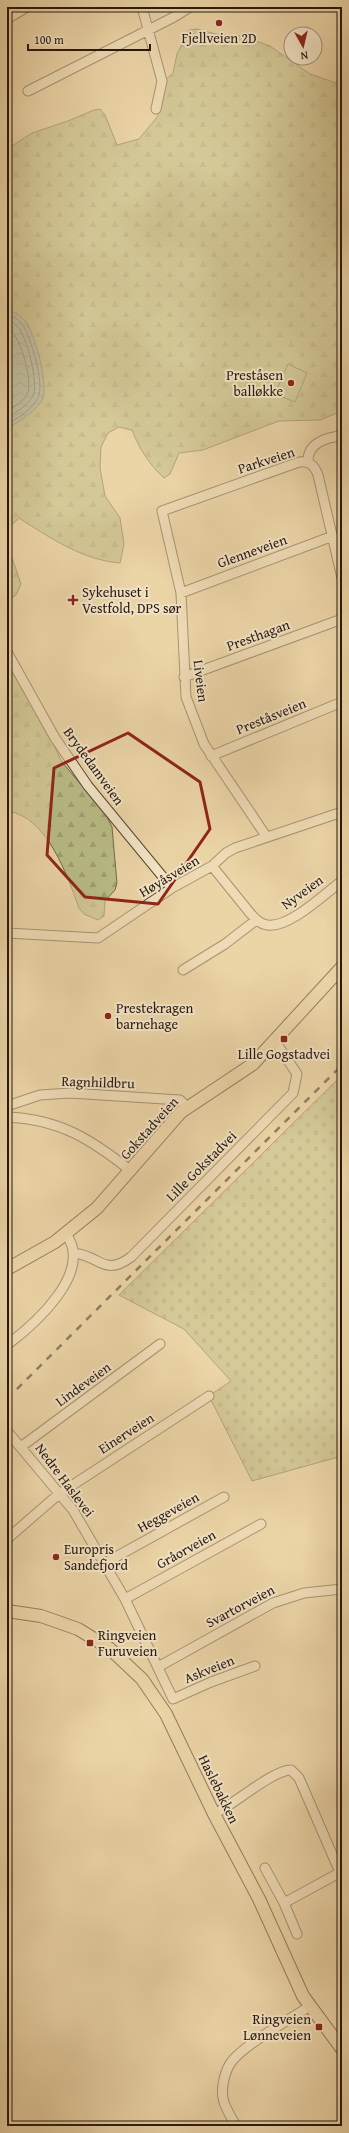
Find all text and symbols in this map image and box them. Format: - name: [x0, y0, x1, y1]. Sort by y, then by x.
- marker: Fjellveien 2D: [214, 18, 224, 28]
- scale bar: [28, 26, 150, 52]
- north arrow: [283, 26, 323, 66]
- place label: Fjellveien 2D: [182, 28, 256, 48]
- text: 100 m: [34, 31, 64, 48]
- text: N: [299, 47, 309, 64]
- place label: Preståsen balløkke: [226, 365, 283, 401]
- marker: Preståsen balløkke: [286, 378, 296, 388]
- street label: Parkveien: [235, 441, 297, 479]
- street label: Glenneveien: [214, 529, 290, 573]
- place label: Sykehuset i Vestfold, DPS sør: [82, 582, 182, 618]
- marker: Sykehuset i Vestfold, DPS sør: [67, 594, 79, 606]
- street label: Presthagan: [224, 614, 293, 656]
- street label: Liveien: [188, 659, 214, 703]
- street label: Preståsveien: [233, 693, 309, 739]
- street label: Brydedamveien: [59, 723, 129, 809]
- street label: Høyåsveien: [135, 850, 203, 902]
- street label: Nyveien: [277, 870, 327, 914]
- place label: Prestekragen barnehage: [116, 998, 194, 1034]
- marker: Prestekragen barnehage: [103, 1011, 113, 1021]
- marker: Lille Gogstadvei: [279, 1034, 289, 1044]
- place label: Lille Gogstadvei: [238, 1044, 330, 1064]
- street label: Ragnhildbru: [61, 1071, 135, 1093]
- street label: Gokstadveien: [115, 1092, 183, 1164]
- street label: Lille Gokstadvei: [161, 1126, 241, 1206]
- street label: Lindeveien: [51, 1357, 115, 1411]
- street label: Einerveien: [94, 1407, 158, 1458]
- street label: Nedre Haslevei: [31, 1439, 99, 1521]
- street label: Heggeveien: [133, 1487, 203, 1537]
- street label: Gråorveien: [153, 1524, 219, 1574]
- place label: Europris Sandefjord: [64, 1539, 128, 1575]
- marker: Europris Sandefjord: [51, 1552, 61, 1562]
- street label: Svartorveien: [202, 1579, 278, 1633]
- place label: Ringveien Furuveien: [98, 1625, 157, 1661]
- marker: Ringveien Furuveien: [85, 1638, 95, 1648]
- street label: Askveien: [181, 1650, 237, 1688]
- street label: Haslebakken: [194, 1751, 244, 1827]
- place label: Ringveien Lønneveien: [243, 2009, 311, 2045]
- marker: Ringveien Lønneveien: [314, 2022, 324, 2032]

